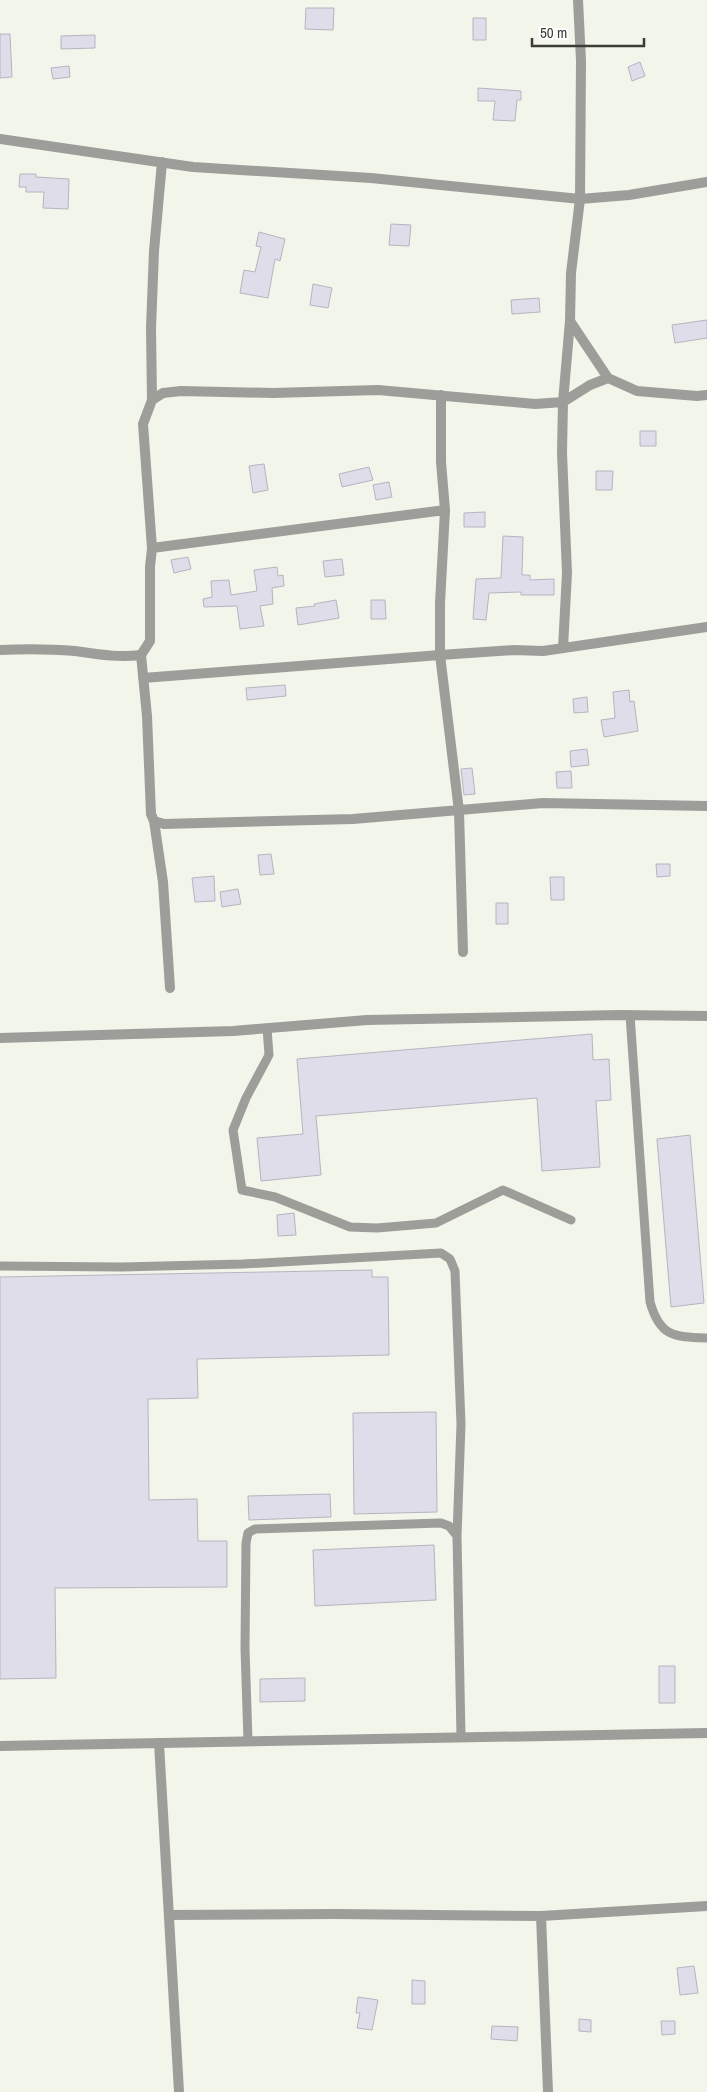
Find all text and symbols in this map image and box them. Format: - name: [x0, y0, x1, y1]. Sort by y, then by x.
- scale bar: [532, 15, 644, 47]
- text: 50 m: [540, 22, 567, 43]

